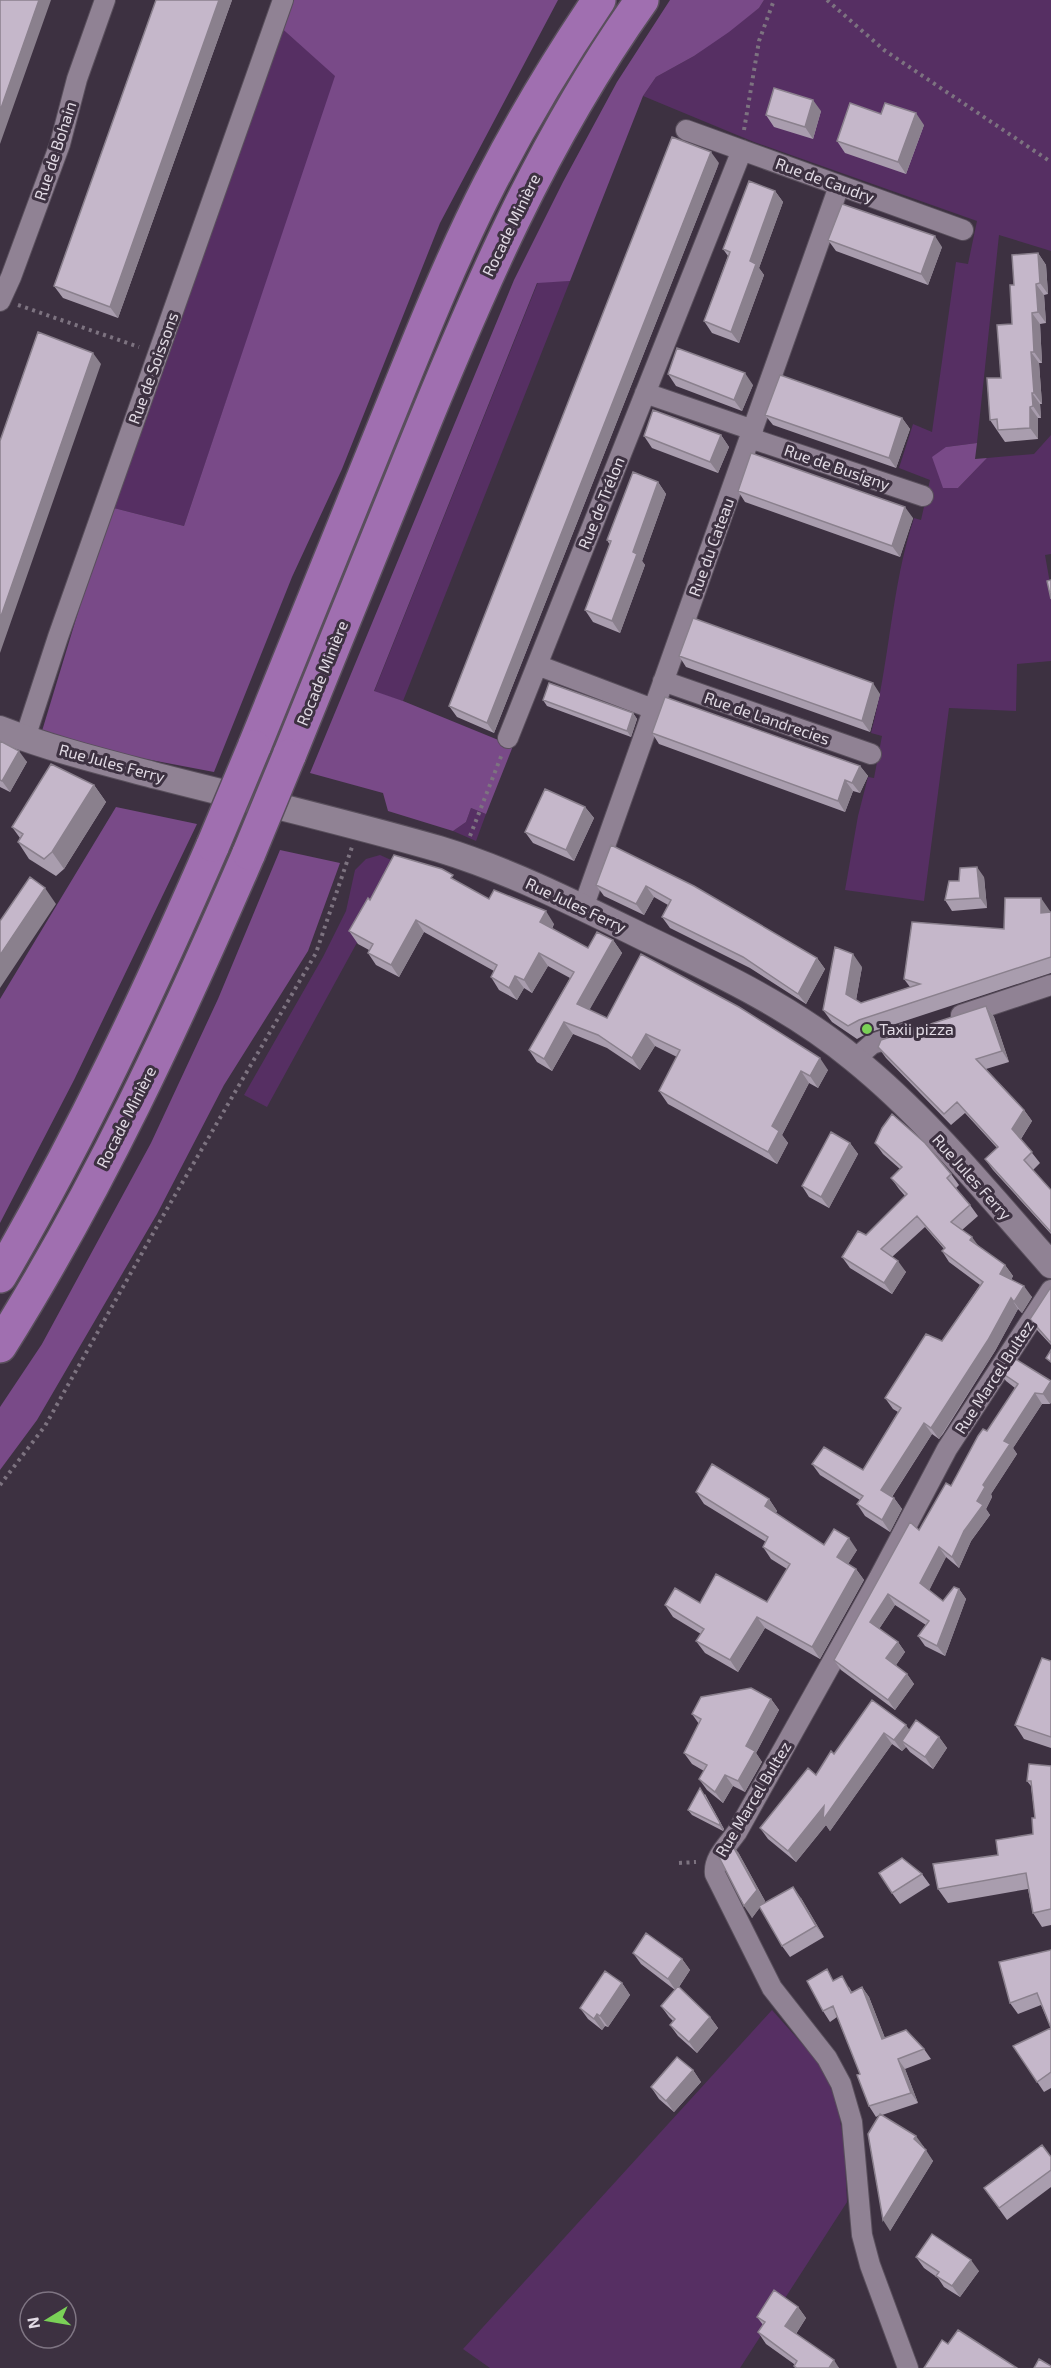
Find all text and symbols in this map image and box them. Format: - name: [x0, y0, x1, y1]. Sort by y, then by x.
- street label: Rue de Bohain: [30, 99, 79, 203]
- street label: Rue de Caudry: [773, 153, 878, 206]
- street label: Rocade Minière: [478, 171, 544, 279]
- street label: Rue de Soissons: [124, 309, 182, 426]
- street label: Rue de Busigny: [782, 440, 893, 494]
- street label: Rue de Trélon: [573, 454, 628, 552]
- street label: Rue du Cateau: [684, 495, 737, 599]
- street label: Rocade Minière: [292, 618, 351, 728]
- street label: Rue de Landrecies: [702, 687, 832, 748]
- street label: Rue Jules Ferry: [57, 739, 168, 786]
- street label: Rue Jules Ferry: [523, 873, 630, 936]
- place label: Taxii pizza: [879, 1019, 954, 1038]
- marker: Taxii pizza: [860, 1022, 874, 1036]
- street label: Rocade Minière: [92, 1063, 159, 1171]
- street label: Rue Jules Ferry: [929, 1130, 1016, 1224]
- street label: Rue Marcel Bultez: [950, 1317, 1037, 1437]
- street label: Rue Marcel Bultez: [711, 1738, 794, 1860]
- north arrow: [18, 2290, 78, 2350]
- text: N: [22, 2315, 43, 2330]

